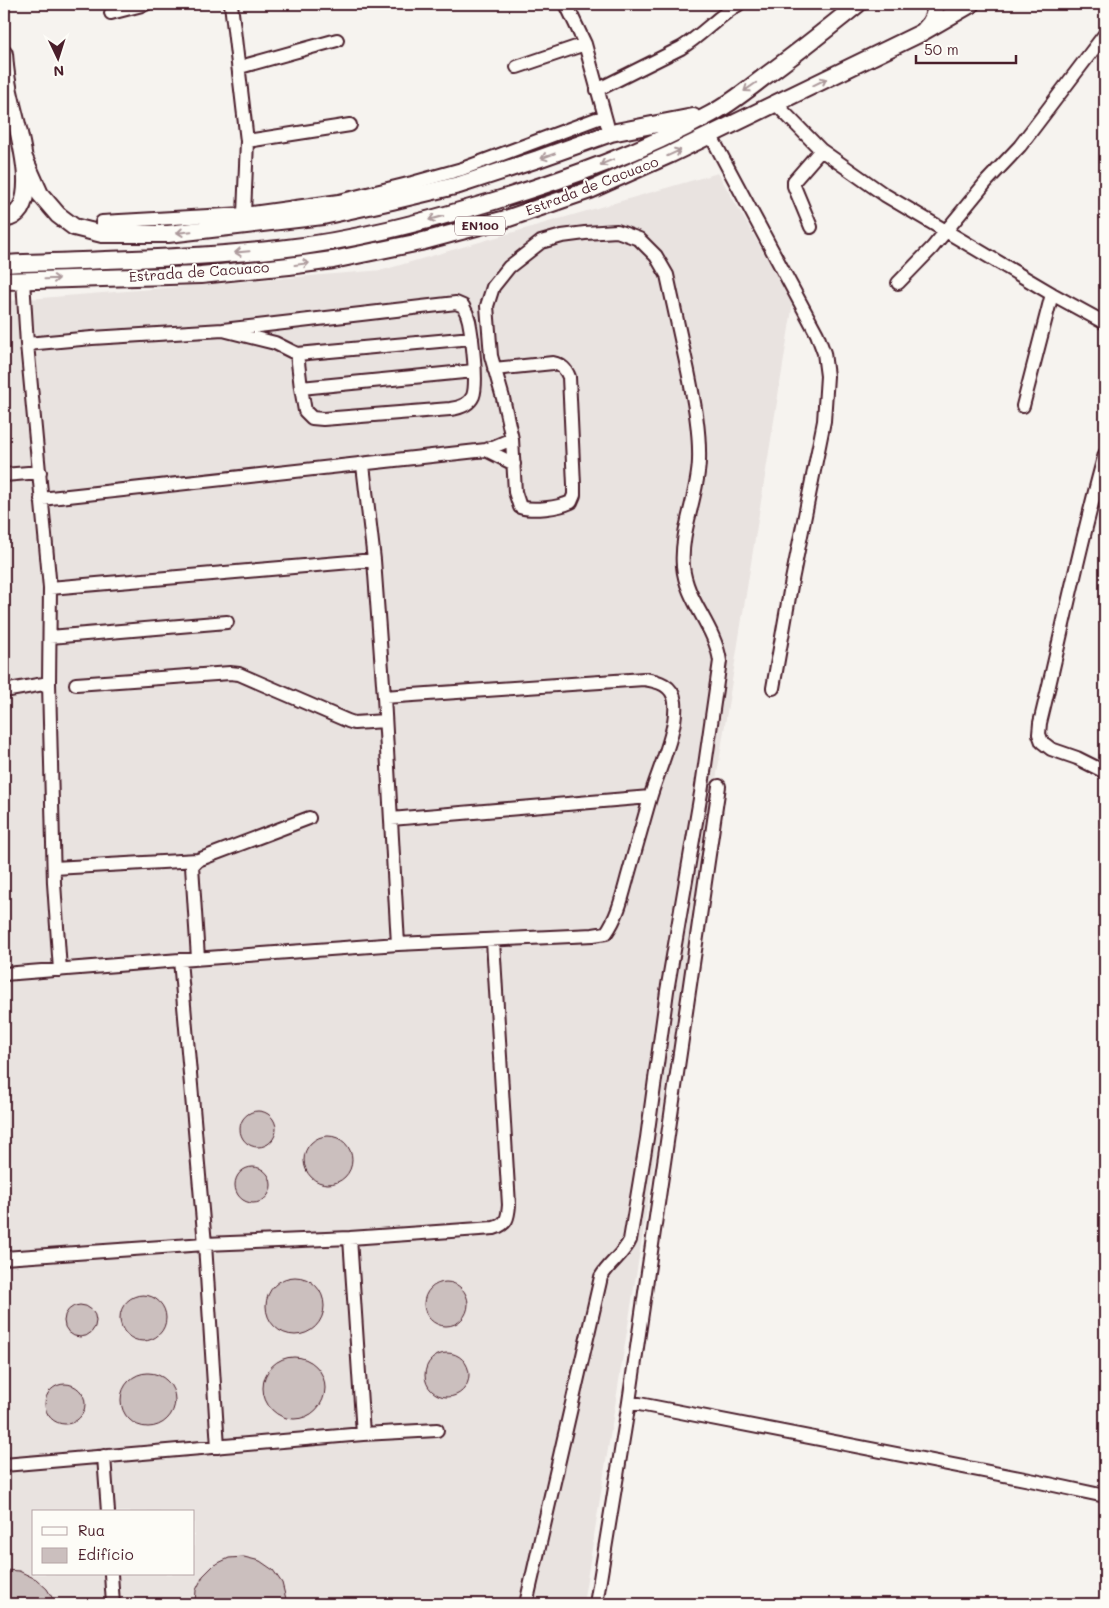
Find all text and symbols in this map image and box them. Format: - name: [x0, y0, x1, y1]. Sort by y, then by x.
- north arrow: [32, 32, 82, 82]
- scale bar: [916, 32, 1016, 64]
- text: 50 m: [924, 39, 959, 59]
- text: N: [53, 62, 65, 81]
- one-way arrow: [812, 77, 827, 86]
- one-way arrow: [744, 82, 758, 92]
- one-way arrow: [666, 148, 681, 157]
- street label: Estrada de Cacuaco: [523, 151, 661, 220]
- one-way arrow: [540, 152, 556, 161]
- one-way arrow: [600, 158, 615, 168]
- one-way arrow: [428, 213, 444, 223]
- road number: EN100: [455, 217, 505, 236]
- one-way arrow: [176, 227, 192, 237]
- one-way arrow: [234, 248, 250, 257]
- street label: Estrada de Cacuaco: [128, 257, 270, 286]
- one-way arrow: [293, 259, 309, 269]
- one-way arrow: [44, 274, 60, 284]
- legend: [32, 1510, 195, 1576]
- text: Rua: [78, 1520, 105, 1540]
- text: Edifício: [78, 1544, 134, 1564]

